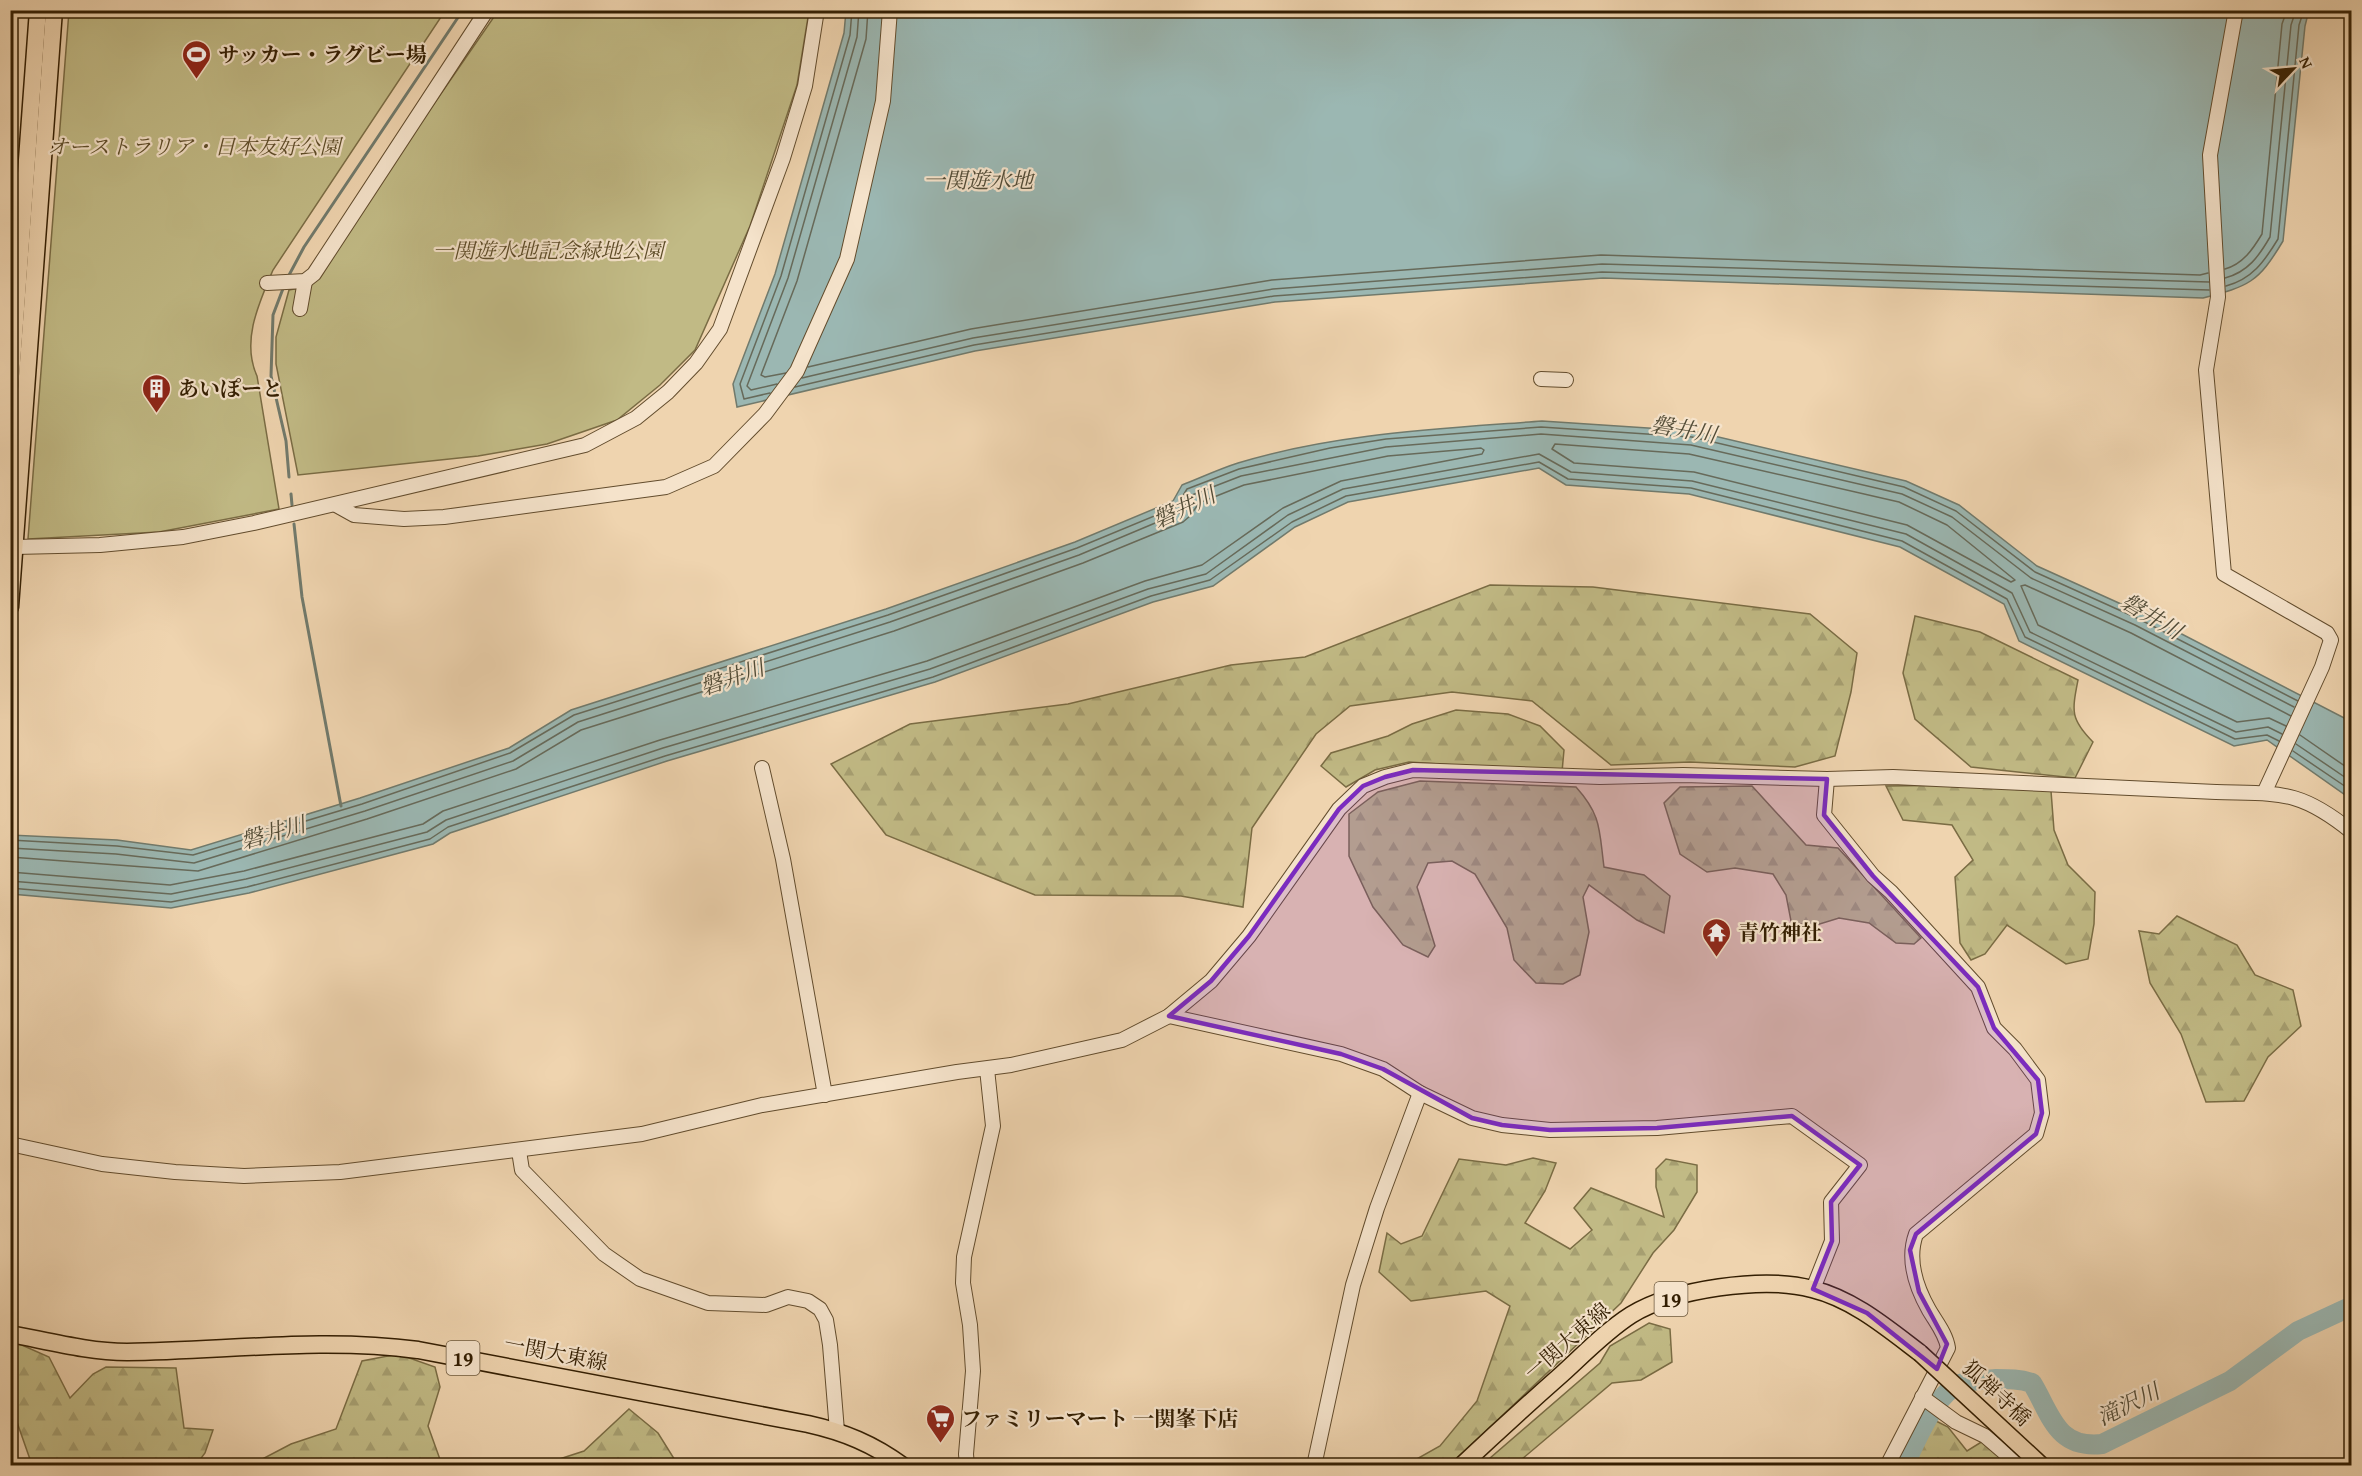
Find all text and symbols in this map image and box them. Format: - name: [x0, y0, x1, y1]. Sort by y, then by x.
- sports icon: サッカー・ラグビー場: [181, 38, 213, 80]
- place label: サッカー・ラグビー場: [218, 39, 427, 70]
- north arrow: [2263, 39, 2323, 99]
- text: N: [2293, 52, 2320, 73]
- park label: オーストラリア・日本友好公園: [48, 131, 343, 162]
- water label: 一関遊水地: [923, 164, 1035, 196]
- park label: 一関遊水地記念緑地公園: [433, 235, 666, 266]
- building icon: あいぽーと: [141, 372, 173, 414]
- place label: あいぽーと: [178, 373, 283, 404]
- water label: 磐井川: [1649, 408, 1721, 451]
- water label: 磐井川: [1147, 478, 1222, 535]
- water label: 磐井川: [2115, 585, 2190, 648]
- water label: 磐井川: [696, 650, 770, 703]
- water label: 磐井川: [237, 807, 311, 856]
- temple icon: 青竹神社: [1701, 916, 1733, 958]
- place label: 青竹神社: [1738, 917, 1822, 948]
- road number: 19: [1654, 1282, 1688, 1316]
- street label: 一関大東線: [1517, 1295, 1617, 1387]
- street label: 一関大東線: [502, 1328, 610, 1378]
- road number: 19: [446, 1341, 480, 1375]
- street label: 狐禅寺橋: [1956, 1353, 2038, 1433]
- water label: 滝沢川: [2091, 1374, 2166, 1433]
- supermarket icon: ファミリーマート 一関峯下店: [924, 1402, 956, 1444]
- place label: ファミリーマート 一関峯下店: [961, 1403, 1238, 1434]

